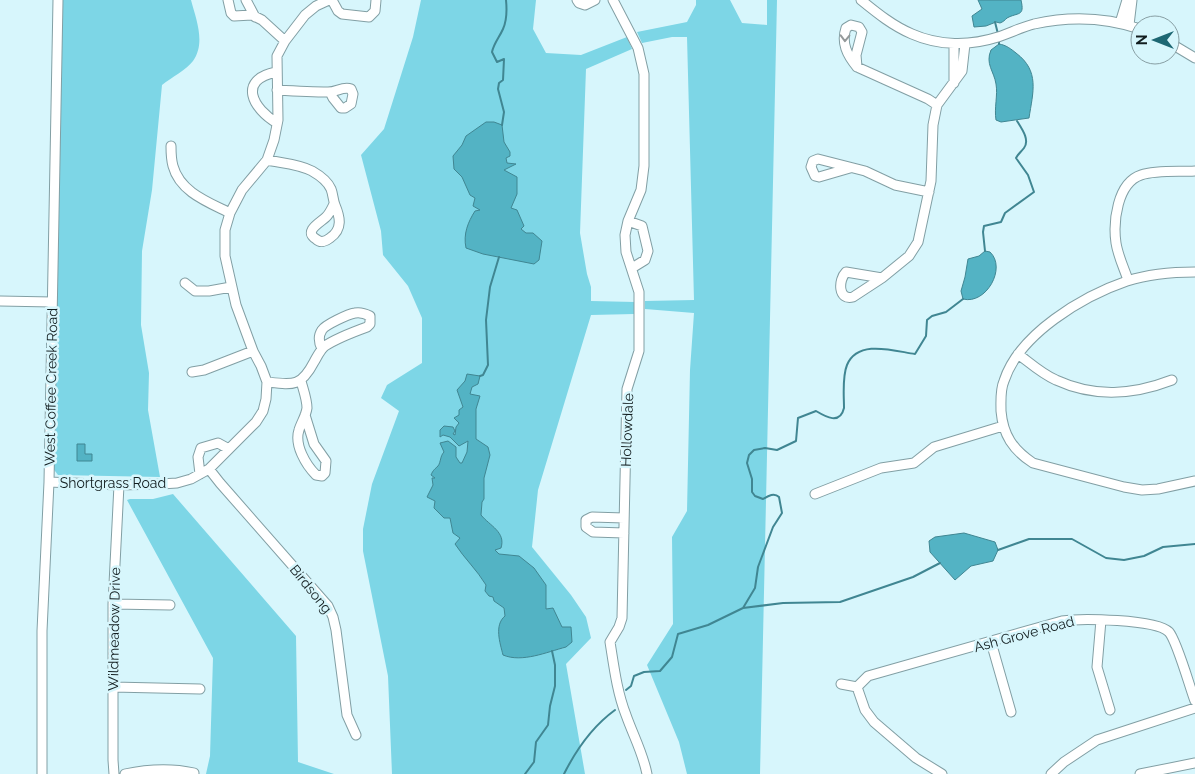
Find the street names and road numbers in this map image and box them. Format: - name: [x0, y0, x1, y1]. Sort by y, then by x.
- street label: West Coffee Creek Road: [42, 308, 60, 466]
- street label: Hollowdale: [618, 393, 636, 467]
- street label: Shortgrass Road: [60, 475, 166, 491]
- street label: Birdsong: [287, 562, 335, 616]
- street label: Wildmeadow Drive: [105, 567, 123, 691]
- street label: Ash Grove Road: [972, 613, 1076, 655]

